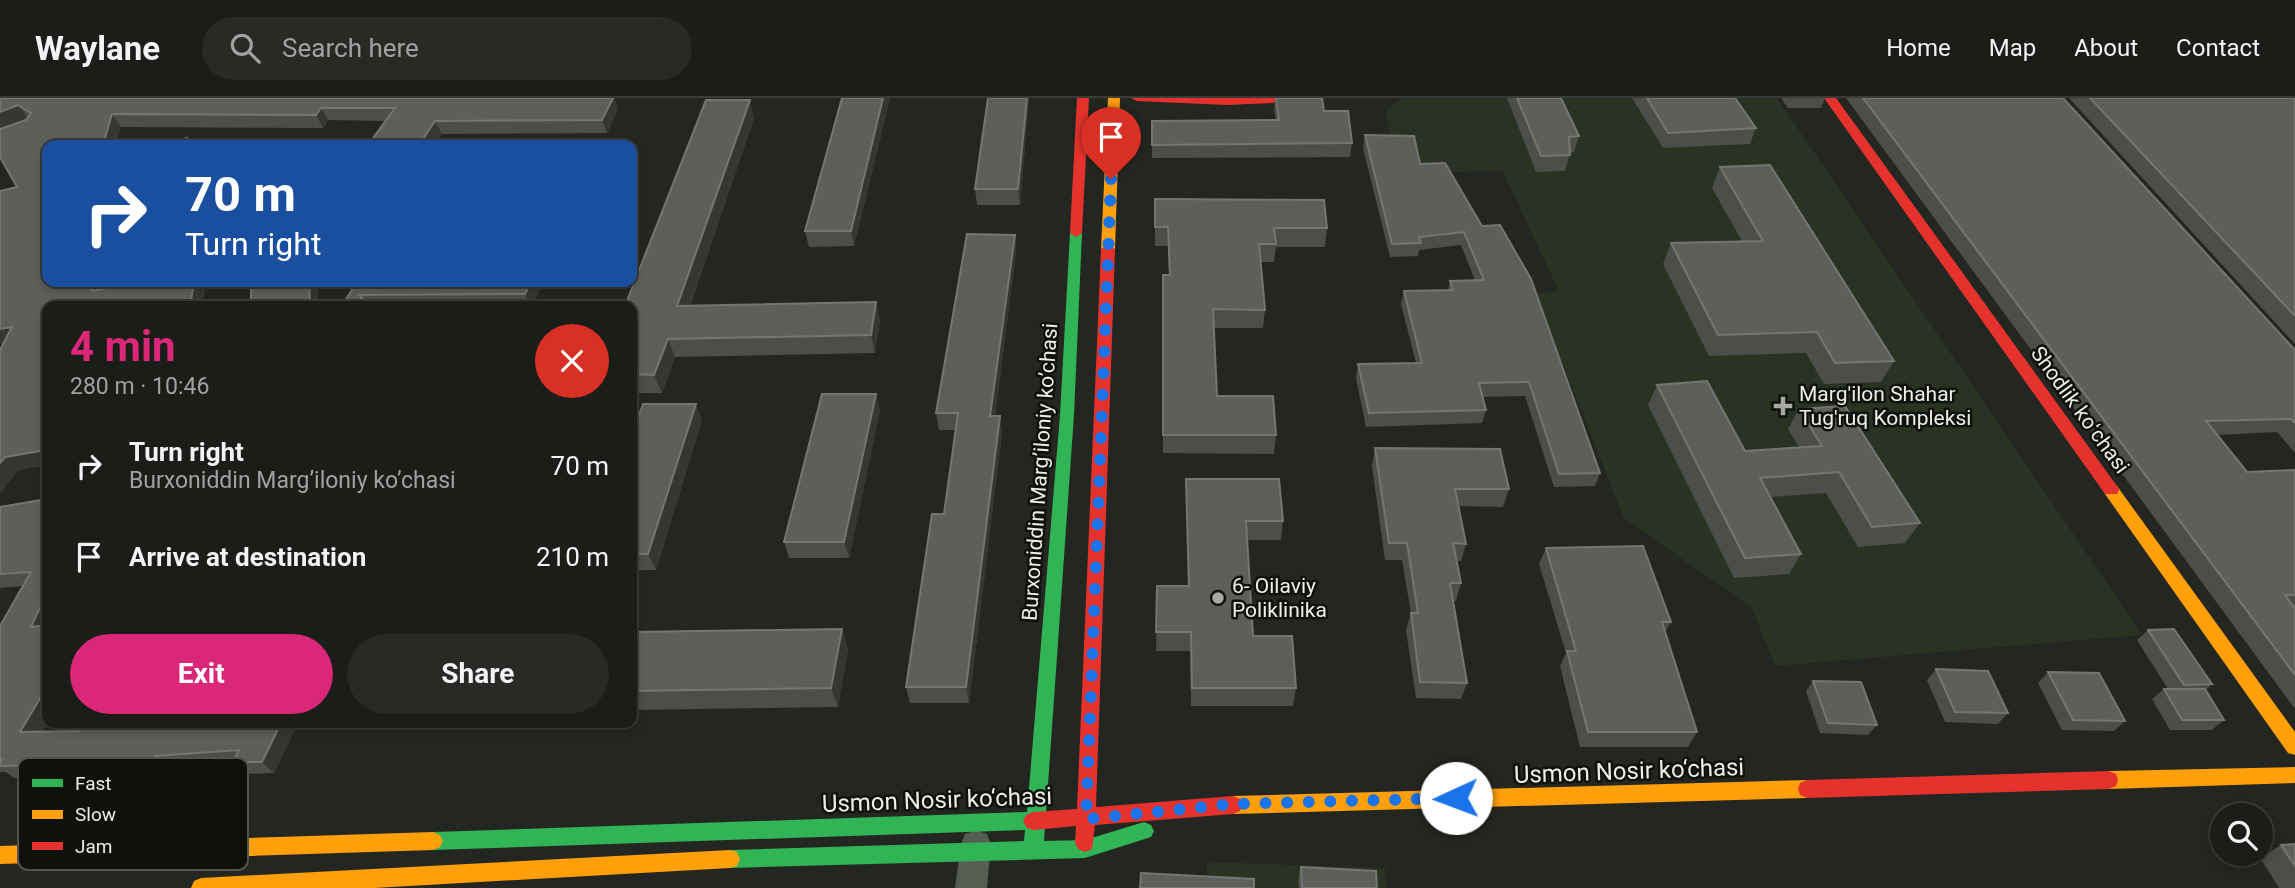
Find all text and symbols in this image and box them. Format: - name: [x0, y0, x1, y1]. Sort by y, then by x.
- search box: [202, 17, 692, 80]
- text: Waylane: [35, 29, 160, 68]
- icon: search: [226, 29, 264, 67]
- text: Search here: [282, 33, 419, 63]
- text: Home: [1886, 34, 1951, 62]
- text: Map: [1989, 34, 2036, 62]
- text: About: [2074, 34, 2138, 62]
- text: Contact: [2176, 34, 2260, 62]
- pin: [1081, 107, 1141, 179]
- icon: arrive: [1092, 118, 1130, 156]
- text: 70 m: [185, 166, 296, 223]
- icon: right: [70, 168, 161, 259]
- text: Turn right: [185, 225, 321, 263]
- text: 4 min: [70, 322, 176, 371]
- street label: Burxoniddin Marg’iloniy ko’chasi: [1018, 322, 1062, 622]
- button: close: [535, 324, 609, 398]
- street label: Shodlik koʻchasi: [2026, 342, 2134, 478]
- text: 280 m · 10:46: [70, 373, 209, 400]
- place label: Marg'ilon Shahar Tug'ruq Kompleksi: [1799, 382, 1971, 430]
- marker: Marg'ilon Shahar Tug'ruq Kompleksi: [1773, 396, 1793, 416]
- text: Turn right: [129, 437, 244, 467]
- icon: right: [70, 447, 108, 485]
- text: 70 m: [551, 451, 609, 481]
- text: Burxoniddin Marg’iloniy ko’chasi: [129, 467, 456, 494]
- icon: arrive: [70, 538, 108, 576]
- text: Arrive at destination: [129, 542, 366, 572]
- text: 210 m: [536, 542, 609, 572]
- place label: 6- Oilaviy Poliklinika: [1232, 574, 1327, 622]
- marker: 6- Oilaviy Poliklinika: [1210, 590, 1226, 606]
- button: Exit: [70, 634, 333, 714]
- button: Share: [347, 634, 609, 714]
- street label: Usmon Nosir ko‘chasi: [1513, 753, 1745, 789]
- legend: [18, 758, 248, 870]
- position arrow: [1419, 761, 1493, 835]
- text: Fast: [75, 772, 112, 795]
- street label: Usmon Nosir ko‘chasi: [821, 782, 1053, 818]
- text: Slow: [75, 803, 116, 826]
- map controls: [2210, 803, 2273, 866]
- button: search: [2210, 803, 2273, 866]
- text: Jam: [75, 835, 112, 858]

